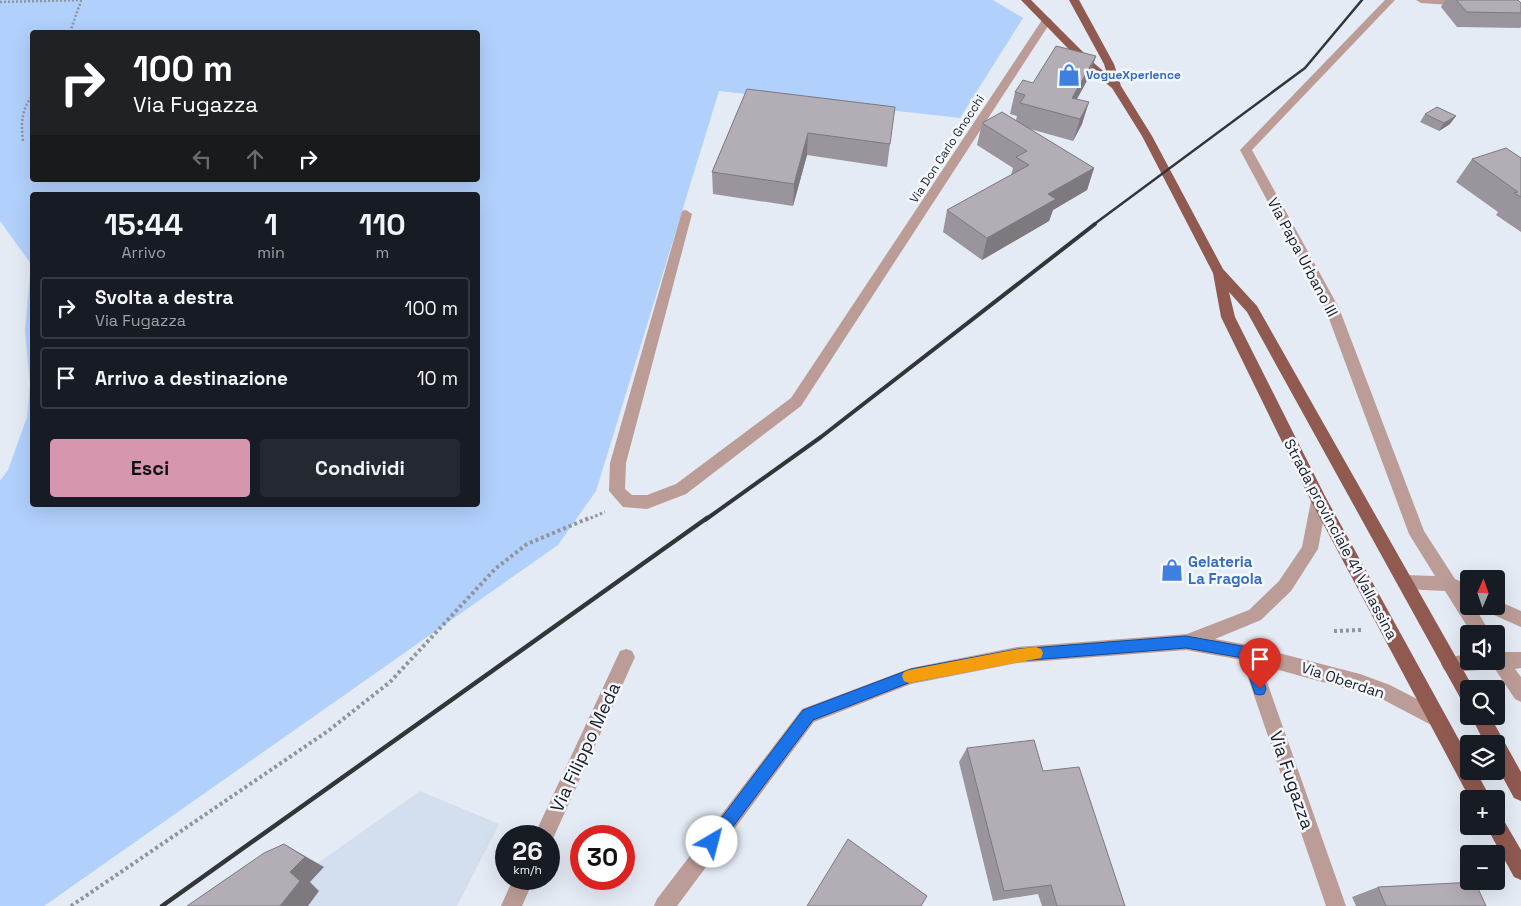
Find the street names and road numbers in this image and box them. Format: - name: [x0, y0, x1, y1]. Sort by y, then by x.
- street label: Via Don Carlo Gnocchi: [906, 92, 988, 206]
- street label: Via Papa Urbano III: [1264, 194, 1342, 320]
- street label: Strada provinciale 41 Vallassina: [1280, 436, 1402, 643]
- street label: Via Oberdan: [1299, 658, 1387, 702]
- street label: Via Filippo Meda: [545, 678, 625, 816]
- street label: Via Fugazza: [1264, 728, 1320, 832]

